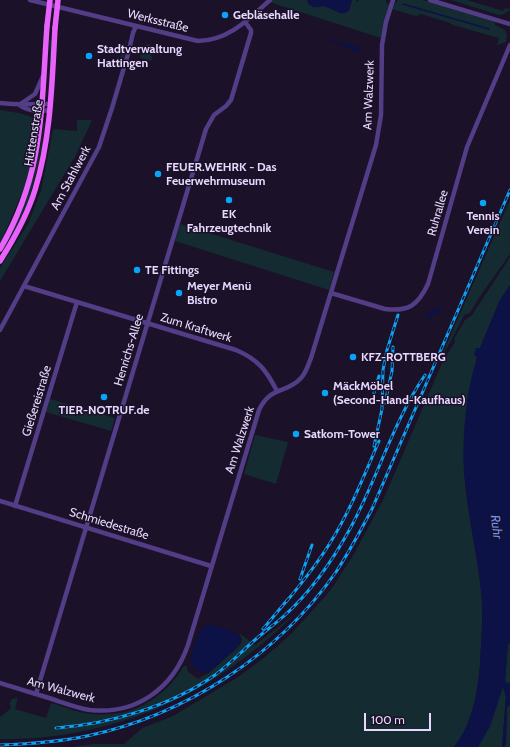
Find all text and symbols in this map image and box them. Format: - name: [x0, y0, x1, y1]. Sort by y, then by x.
- street label: Werksstraße: [126, 6, 190, 36]
- place label: Gebläsehalle: [233, 8, 299, 22]
- marker: Gebläsehalle: [220, 10, 230, 20]
- place label: Stadtverwaltung Hattingen: [97, 42, 182, 70]
- marker: Stadtverwaltung Hattingen: [84, 51, 94, 61]
- street label: Am Walzwerk: [361, 60, 377, 130]
- street label: Hüttenstraße: [22, 99, 46, 167]
- street label: Am Stahlwerk: [48, 144, 94, 212]
- place label: FEUER.WEHRK - Das Feuerwehrmuseum: [166, 160, 277, 188]
- marker: FEUER.WEHRK - Das Feuerwehrmuseum: [153, 169, 163, 179]
- street label: Ruhrallee: [425, 188, 451, 238]
- marker: EK Fahrzeugtechnik: [224, 195, 234, 205]
- marker: Tennis Verein: [478, 198, 488, 208]
- place label: EK Fahrzeugtechnik: [187, 207, 271, 235]
- place label: Tennis Verein: [466, 209, 500, 237]
- place label: TE Fittings: [145, 263, 199, 277]
- marker: TE Fittings: [132, 265, 142, 275]
- place label: Meyer Menü Bistro: [187, 279, 251, 307]
- marker: Meyer Menü Bistro: [174, 288, 184, 298]
- street label: Zum Kraftwerk: [159, 310, 233, 346]
- street label: Henrichs-Allee: [111, 312, 147, 388]
- place label: KFZ-ROTTBERG: [361, 350, 446, 364]
- marker: KFZ-ROTTBERG: [348, 352, 358, 362]
- street label: Gießereistraße: [19, 364, 55, 438]
- place label: MäckMöbel (Second-Hand-Kaufhaus): [333, 379, 466, 407]
- marker: MäckMöbel (Second-Hand-Kaufhaus): [320, 388, 330, 398]
- marker: TIER-NOTRUF.de: [99, 392, 109, 402]
- place label: TIER-NOTRUF.de: [59, 403, 149, 417]
- street label: Am Walzwerk: [222, 405, 258, 475]
- place label: Satkom-Tower: [304, 427, 380, 441]
- marker: Satkom-Tower: [291, 429, 301, 439]
- street label: Schmiedestraße: [67, 505, 151, 543]
- water label: Ruhr: [487, 514, 505, 540]
- street label: Am Walzwerk: [25, 674, 97, 706]
- scale bar: [366, 705, 433, 731]
- text: 100 m: [371, 712, 405, 727]

